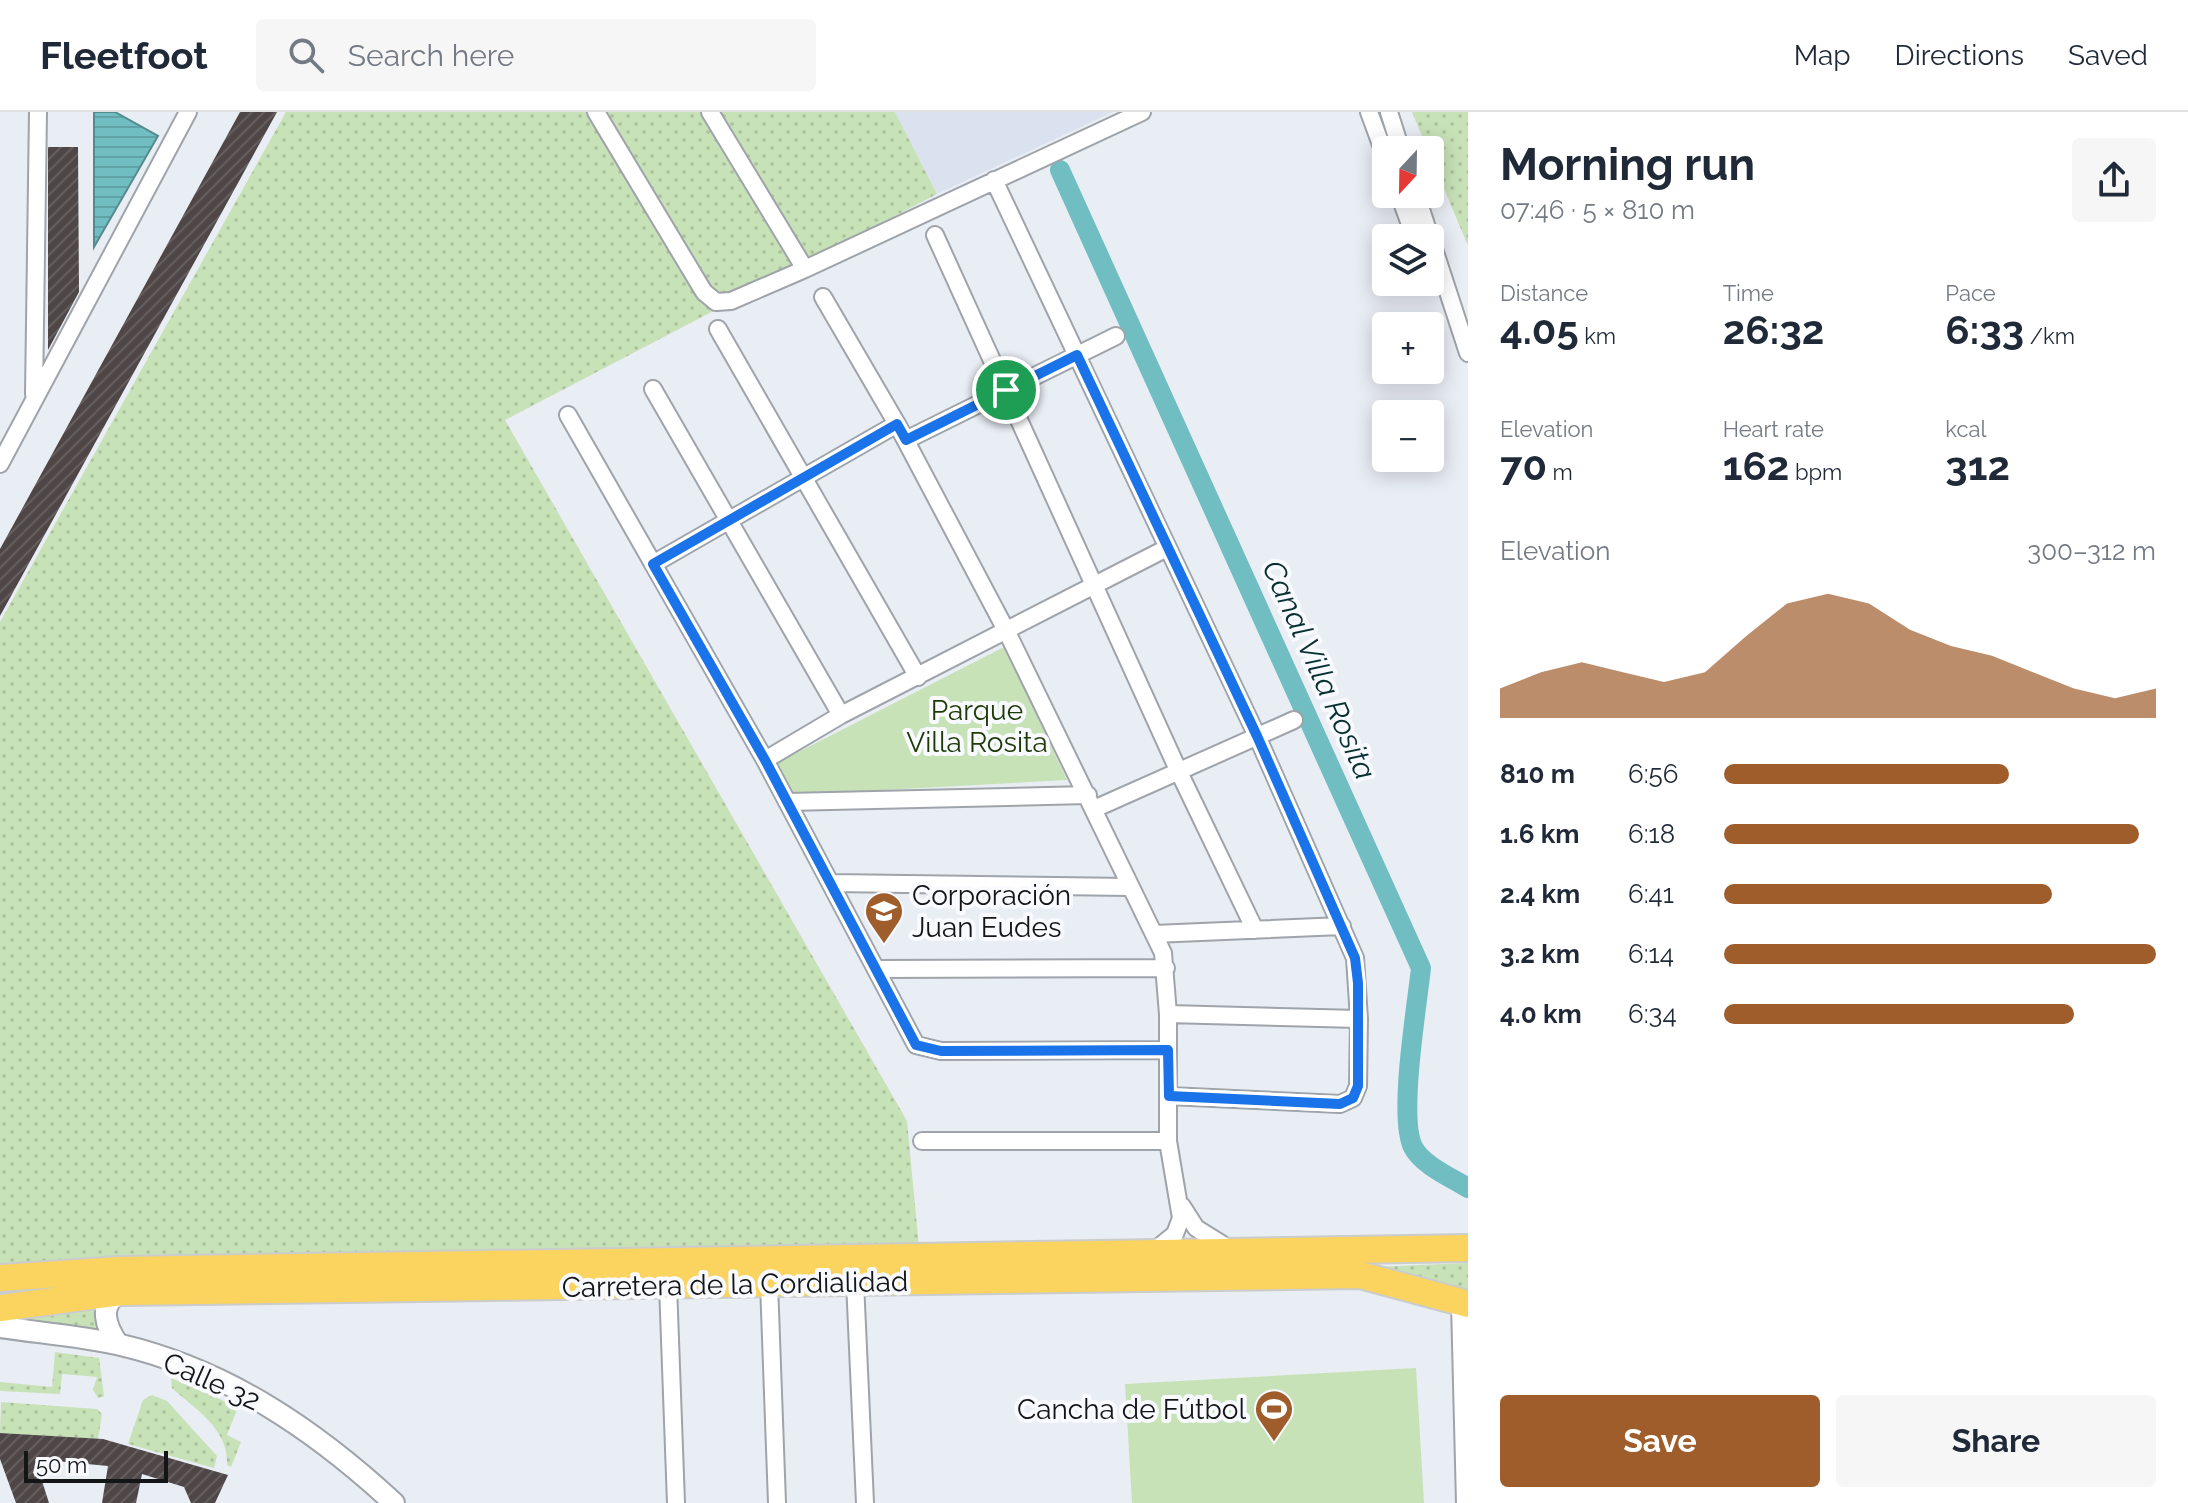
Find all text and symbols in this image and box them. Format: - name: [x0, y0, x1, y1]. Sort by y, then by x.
- search box: [256, 19, 816, 91]
- text: Fleetfoot: [40, 33, 208, 78]
- icon: search: [284, 33, 328, 77]
- text: Search here: [348, 38, 514, 73]
- text: Map: [1794, 39, 1851, 72]
- text: Directions: [1895, 39, 2024, 72]
- text: Saved: [2068, 39, 2148, 72]
- north arrow: [1372, 136, 1444, 208]
- map controls: [1372, 136, 1444, 472]
- button: share: [2072, 138, 2156, 222]
- text: Morning run: [1500, 139, 1755, 190]
- text: 07:46 · 5 × 810 m: [1500, 195, 1695, 225]
- button: layers: [1372, 224, 1444, 296]
- text: Distance: [1500, 280, 1588, 306]
- text: Time: [1723, 280, 1774, 306]
- text: Pace: [1945, 280, 1996, 306]
- text: 4.05: [1500, 306, 1579, 353]
- text: 26:32: [1723, 306, 1824, 353]
- text: 6:33: [1945, 306, 2024, 353]
- button: +: [1372, 312, 1444, 384]
- text: km: [1579, 323, 1616, 349]
- text: /km: [2024, 323, 2075, 349]
- pin: [972, 356, 1040, 424]
- icon: arrive: [984, 368, 1028, 412]
- button: −: [1372, 400, 1444, 472]
- text: Elevation: [1500, 416, 1593, 442]
- text: Heart rate: [1723, 416, 1824, 442]
- text: kcal: [1945, 416, 1986, 442]
- text: 70: [1500, 442, 1547, 489]
- text: 162: [1723, 442, 1789, 489]
- text: 312: [1945, 442, 2010, 489]
- text: m: [1547, 459, 1573, 485]
- text: bpm: [1789, 459, 1842, 485]
- text: Elevation: [1500, 536, 1610, 566]
- text: 300–312 m: [2027, 536, 2156, 566]
- water label: Canal Villa Rosita: [1255, 555, 1384, 785]
- park label: Parque Villa Rosita: [906, 694, 1048, 759]
- text: 810 m: [1500, 759, 1575, 789]
- text: 6:56: [1628, 759, 1678, 789]
- text: 1.6 km: [1500, 819, 1579, 849]
- text: 6:18: [1628, 819, 1675, 849]
- place label: Corporación Juan Eudes: [912, 879, 1071, 944]
- text: 2.4 km: [1500, 879, 1580, 909]
- text: 6:41: [1628, 879, 1674, 909]
- school or university icon: Corporación Juan Eudes: [863, 890, 905, 945]
- text: 3.2 km: [1500, 939, 1580, 969]
- text: 6:14: [1628, 939, 1674, 969]
- text: 4.0 km: [1500, 999, 1582, 1029]
- text: 6:34: [1628, 999, 1677, 1029]
- street label: Carretera de la Cordialidad: [561, 1265, 909, 1304]
- street label: Calle 32: [158, 1345, 265, 1417]
- sports icon: Cancha de Fútbol: [1253, 1388, 1295, 1443]
- place label: Cancha de Fútbol: [1017, 1393, 1246, 1426]
- button: Save: [1500, 1395, 1820, 1487]
- button: Share: [1836, 1395, 2156, 1487]
- scale bar: [24, 1447, 168, 1483]
- text: 50 m: [36, 1452, 87, 1478]

